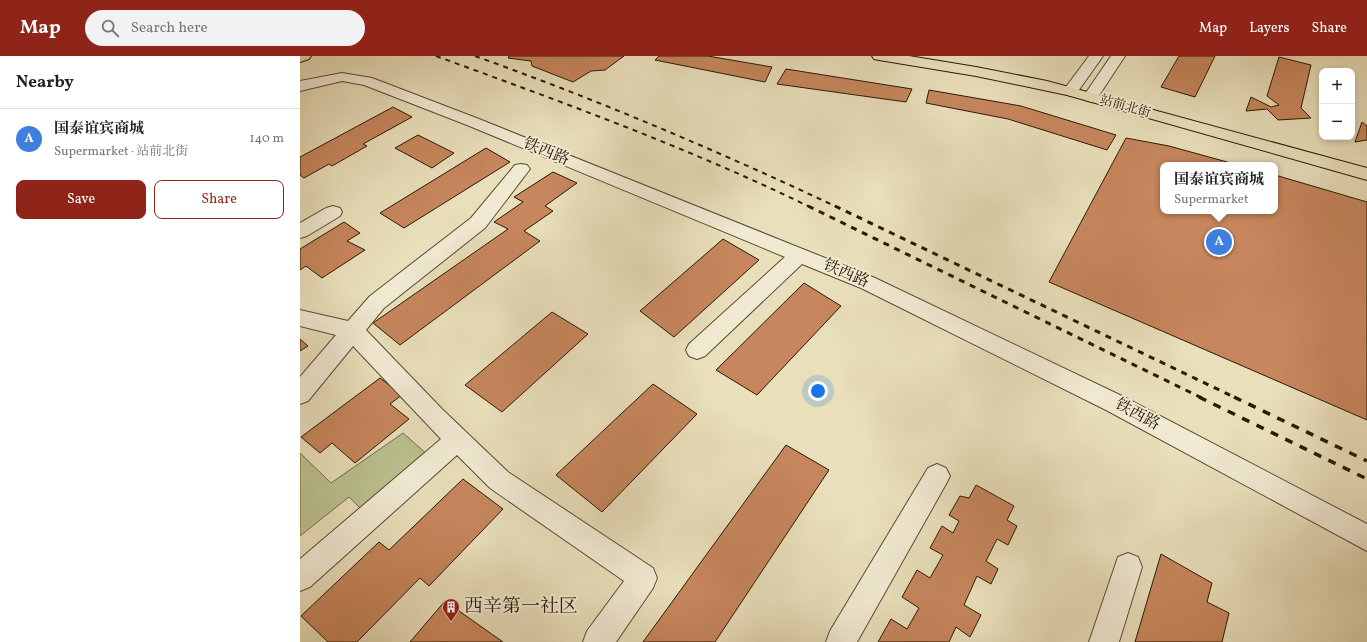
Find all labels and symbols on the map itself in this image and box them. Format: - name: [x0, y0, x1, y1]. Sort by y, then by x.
- street label: 站前北街: [1098, 91, 1152, 123]
- street label: 铁西路: [520, 133, 572, 171]
- pin: A: [1206, 227, 1232, 257]
- street label: 铁西路: [820, 254, 872, 294]
- your location: [808, 381, 828, 401]
- street label: 铁西路: [1111, 394, 1163, 436]
- place label: 西辛第一社区: [464, 594, 578, 620]
- building icon: 西辛第一社区: [441, 597, 461, 622]

